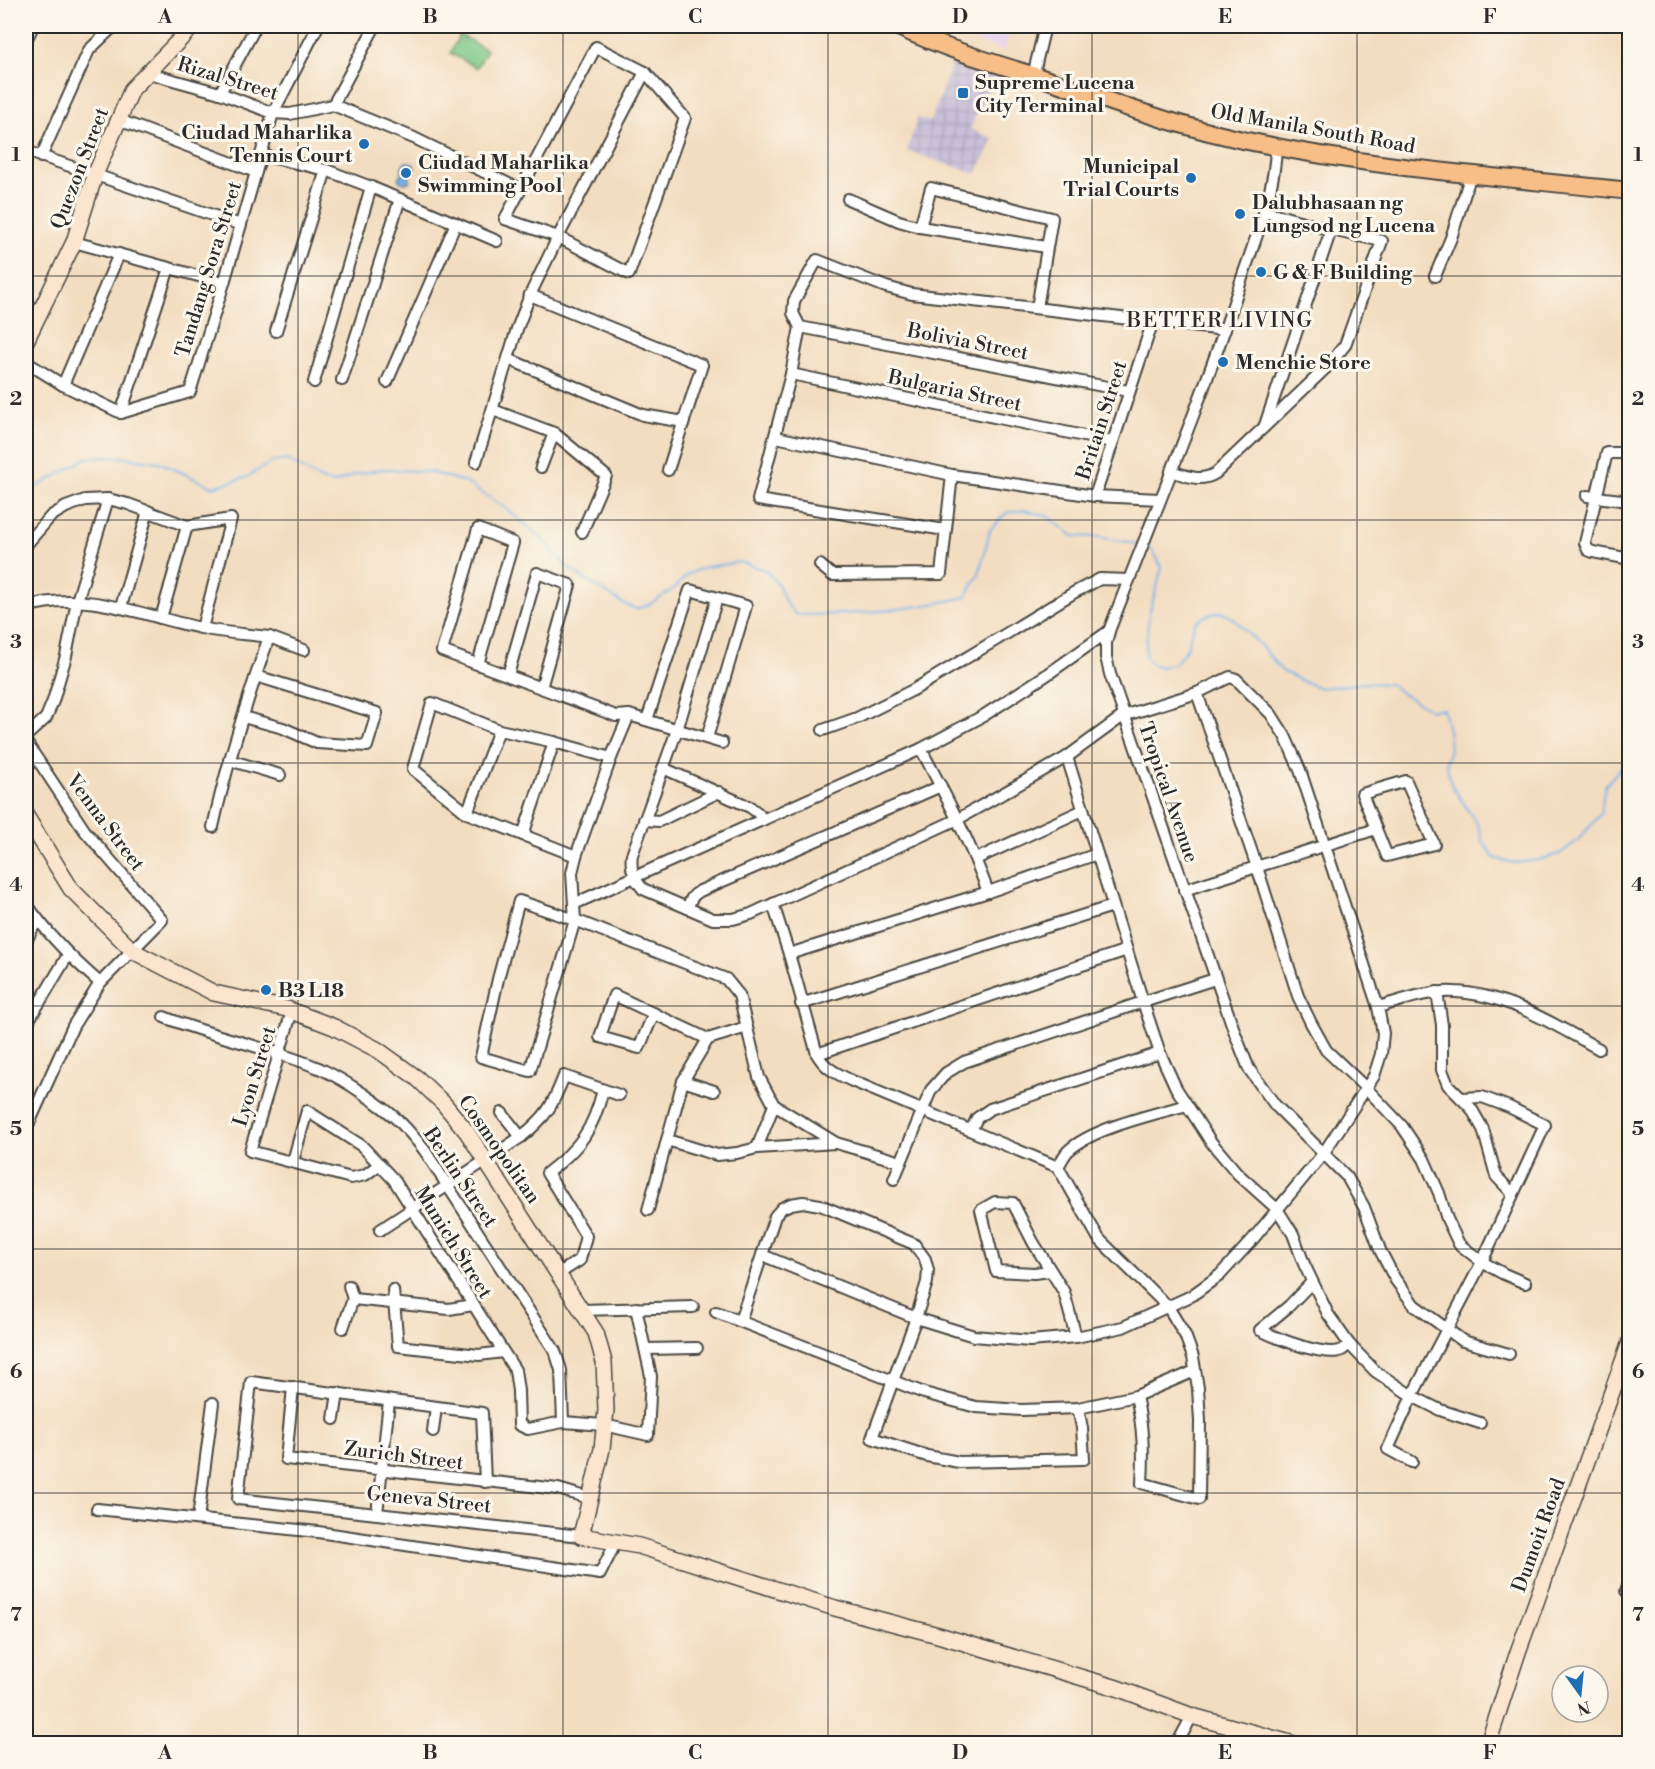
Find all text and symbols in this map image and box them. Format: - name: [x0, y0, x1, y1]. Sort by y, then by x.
- text: A: [157, 5, 173, 30]
- text: B: [422, 5, 438, 30]
- text: C: [688, 5, 702, 30]
- text: D: [952, 5, 968, 30]
- text: E: [1218, 5, 1232, 30]
- text: F: [1483, 5, 1497, 30]
- street label: Rizal Street: [174, 52, 281, 107]
- place label: Supreme Lucena City Terminal: [975, 71, 1135, 119]
- marker: Supreme Lucena City Terminal: [956, 86, 970, 100]
- street label: Old Manila South Road: [1208, 99, 1418, 160]
- street label: Quezon Street: [46, 104, 115, 233]
- place label: Ciudad Maharlika Tennis Court: [181, 121, 353, 169]
- marker: Ciudad Maharlika Tennis Court: [357, 137, 371, 151]
- text: 1: [11, 143, 21, 168]
- text: 1: [1633, 143, 1643, 168]
- place label: Ciudad Maharlika Swimming Pool: [418, 151, 589, 199]
- place label: Municipal Trial Courts: [1064, 155, 1179, 203]
- marker: Ciudad Maharlika Swimming Pool: [399, 166, 413, 180]
- marker: Municipal Trial Courts: [1184, 171, 1198, 185]
- street label: Tandang Sora Street: [171, 178, 248, 360]
- place label: Dalubhasaan ng Lungsod ng Lucena: [1252, 191, 1435, 239]
- marker: Dalubhasaan ng Lungsod ng Lucena: [1233, 207, 1247, 221]
- place label: G & F Building: [1273, 261, 1413, 286]
- marker: G & F Building: [1254, 265, 1268, 279]
- district label: BETTER LIVING: [1125, 308, 1314, 334]
- street label: Bolivia Street: [904, 318, 1030, 366]
- place label: Menchie Store: [1235, 351, 1371, 376]
- marker: Menchie Store: [1216, 355, 1230, 369]
- street label: Britain Street: [1071, 358, 1133, 484]
- street label: Bulgaria Street: [885, 365, 1024, 418]
- text: 2: [10, 387, 22, 412]
- text: 2: [1632, 387, 1644, 412]
- text: 3: [10, 630, 22, 655]
- text: 3: [1632, 630, 1644, 655]
- street label: Tropical Avenue: [1132, 719, 1203, 866]
- street label: Venna Street: [60, 769, 149, 876]
- text: 4: [9, 873, 23, 898]
- text: 4: [1631, 873, 1645, 898]
- place label: B3 L18: [278, 979, 344, 1004]
- marker: B3 L18: [259, 983, 273, 997]
- street label: Lyon Street: [228, 1023, 283, 1130]
- street label: Cosmopolitan: [452, 1091, 545, 1209]
- text: 5: [10, 1117, 22, 1142]
- text: 5: [1632, 1117, 1644, 1142]
- street label: Berlin Street: [417, 1122, 502, 1233]
- street label: Munich Street: [408, 1182, 497, 1304]
- text: 6: [10, 1360, 23, 1385]
- text: 6: [1632, 1360, 1645, 1385]
- street label: Zurich Street: [343, 1437, 465, 1476]
- street label: Dumoit Road: [1507, 1474, 1572, 1596]
- street label: Geneva Street: [365, 1482, 492, 1519]
- text: 7: [10, 1603, 22, 1628]
- text: 7: [1632, 1603, 1644, 1628]
- north arrow: [1550, 1664, 1610, 1724]
- text: N: [1575, 1696, 1592, 1719]
- text: A: [157, 1741, 173, 1766]
- text: B: [422, 1741, 438, 1766]
- text: C: [688, 1741, 702, 1766]
- text: D: [952, 1741, 968, 1766]
- text: E: [1218, 1741, 1232, 1766]
- text: F: [1483, 1741, 1497, 1766]

